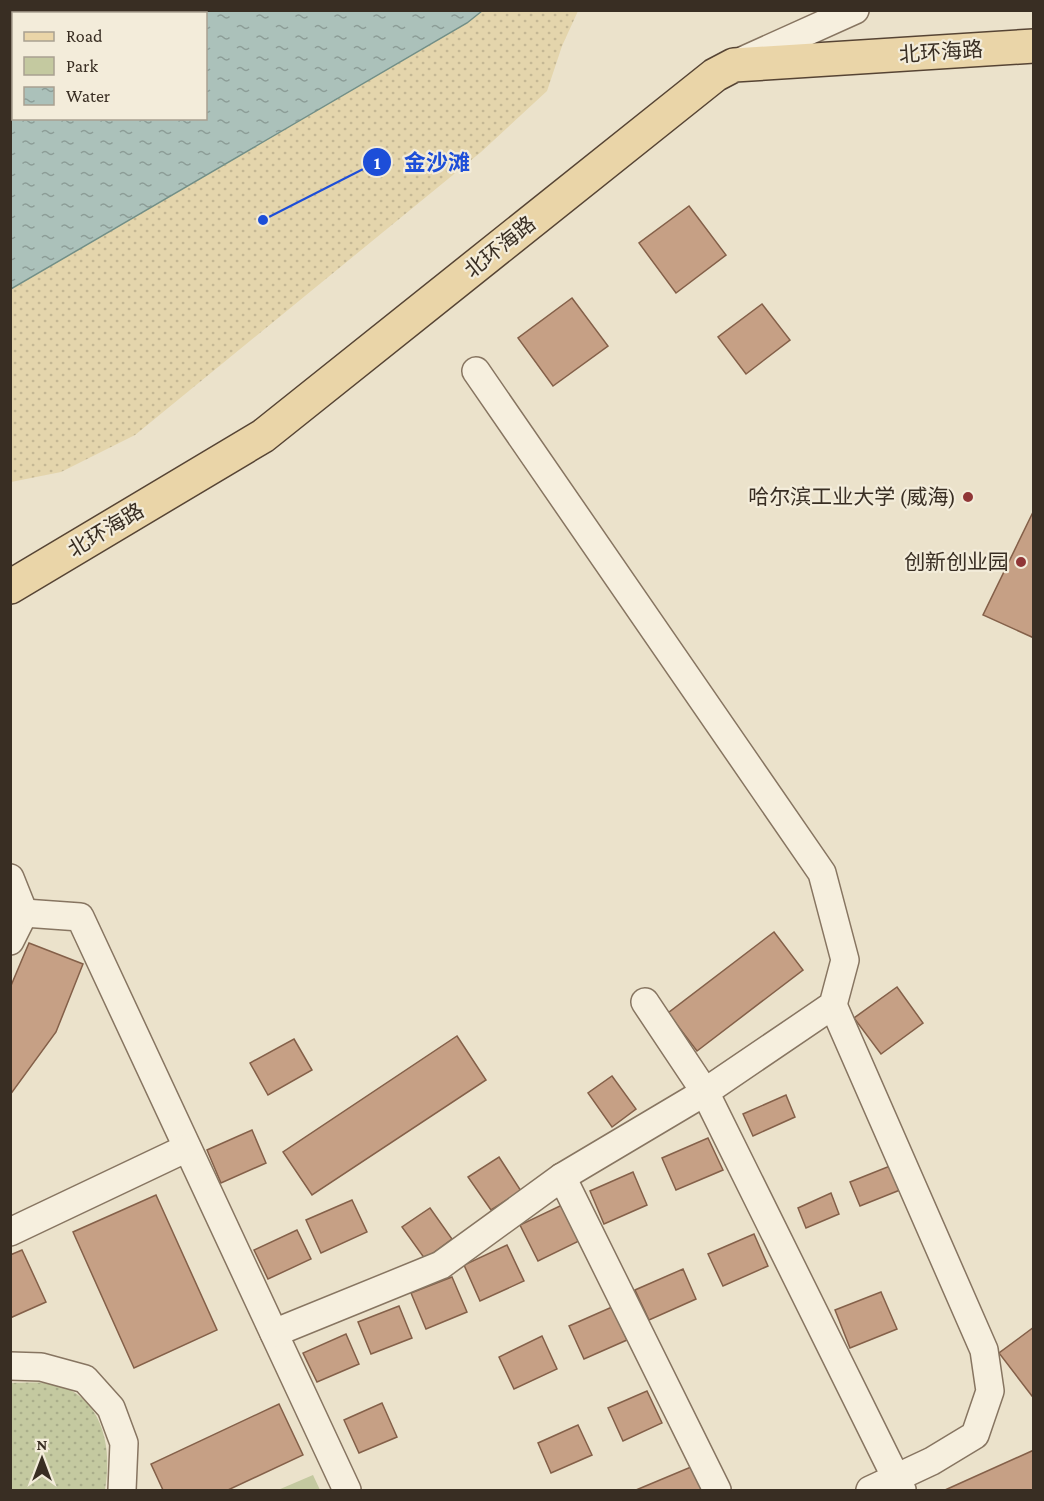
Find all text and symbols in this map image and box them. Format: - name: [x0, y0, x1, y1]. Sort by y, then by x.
- legend: [12, 12, 207, 120]
- text: Road: [66, 26, 103, 46]
- street label: 北环海路: [898, 37, 984, 67]
- text: Park: [66, 56, 98, 76]
- text: Water: [66, 86, 111, 106]
- callout: 金沙滩: [362, 142, 482, 182]
- text: 金沙滩: [404, 150, 470, 175]
- text: 1: [374, 153, 381, 173]
- street label: 北环海路: [460, 211, 540, 283]
- place label: 哈尔滨工业大学 (威海): [748, 485, 956, 509]
- marker: 哈尔滨工业大学 (威海): [961, 490, 975, 504]
- street label: 北环海路: [64, 498, 148, 562]
- place label: 创新创业园: [904, 550, 1009, 574]
- marker: 创新创业园: [1014, 555, 1028, 569]
- north arrow: [12, 1429, 72, 1489]
- text: N: [37, 1436, 48, 1453]

